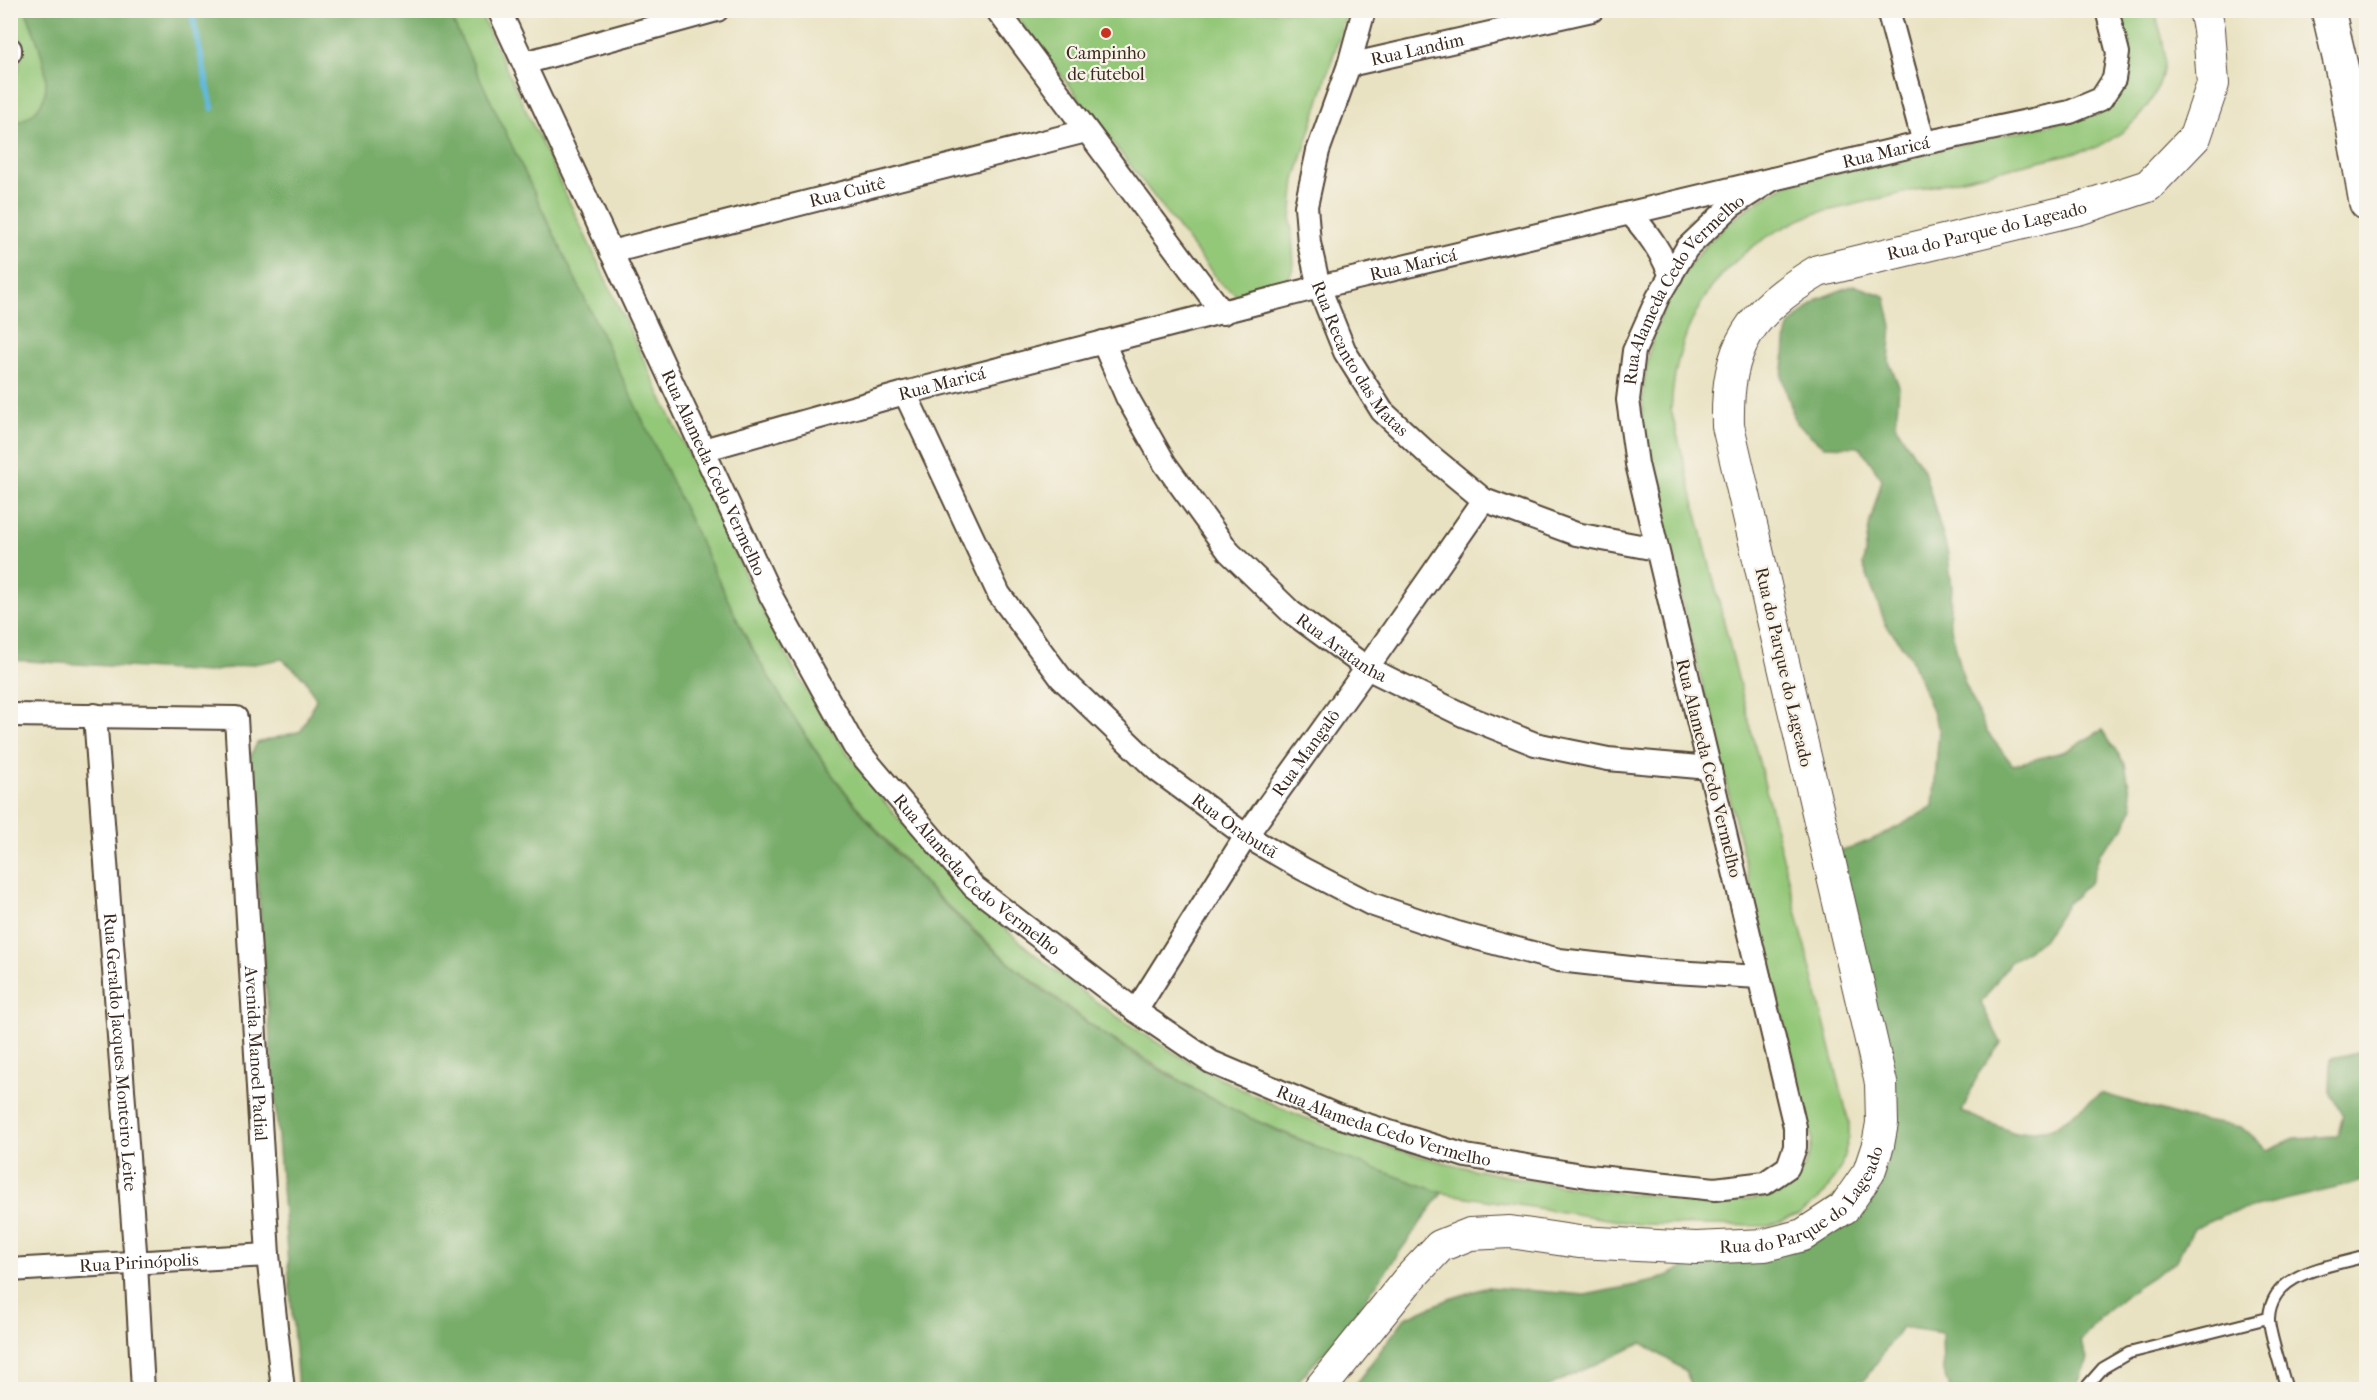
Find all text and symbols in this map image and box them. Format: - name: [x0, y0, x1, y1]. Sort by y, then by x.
- marker: Campinho de futebol: [1099, 26, 1113, 40]
- street label: Rua Landim: [1369, 29, 1466, 71]
- place label: Campinho de futebol: [1066, 43, 1146, 85]
- street label: Rua Maricá: [1840, 132, 1932, 173]
- street label: Rua Cuitê: [807, 172, 888, 212]
- street label: Rua Alameda Cedo Vermelho: [1620, 190, 1749, 386]
- street label: Rua do Parque do Lageado: [1885, 197, 2090, 265]
- street label: Rua Maricá: [1367, 244, 1460, 286]
- street label: Rua Recanto das Matas: [1307, 278, 1413, 441]
- street label: Rua Maricá: [896, 363, 988, 405]
- street label: Rua Alameda Cedo Vermelho: [656, 366, 770, 579]
- street label: Rua do Parque do Lageado: [1750, 565, 1817, 769]
- street label: Rua Aratanha: [1291, 609, 1391, 687]
- street label: Rua Alameda Cedo Vermelho: [1671, 657, 1746, 880]
- street label: Rua Mangalô: [1268, 706, 1345, 801]
- street label: Rua Orabutã: [1187, 789, 1282, 863]
- street label: Rua Alameda Cedo Vermelho: [888, 790, 1064, 960]
- street label: Rua Geraldo Jacques Monteiro Leite: [99, 912, 141, 1192]
- street label: Avenida Manoel Padial: [240, 964, 271, 1142]
- street label: Rua Alameda Cedo Vermelho: [1273, 1081, 1492, 1171]
- street label: Rua do Parque do Lageado: [1719, 1144, 1888, 1258]
- street label: Rua Pirinópolis: [79, 1249, 199, 1277]

